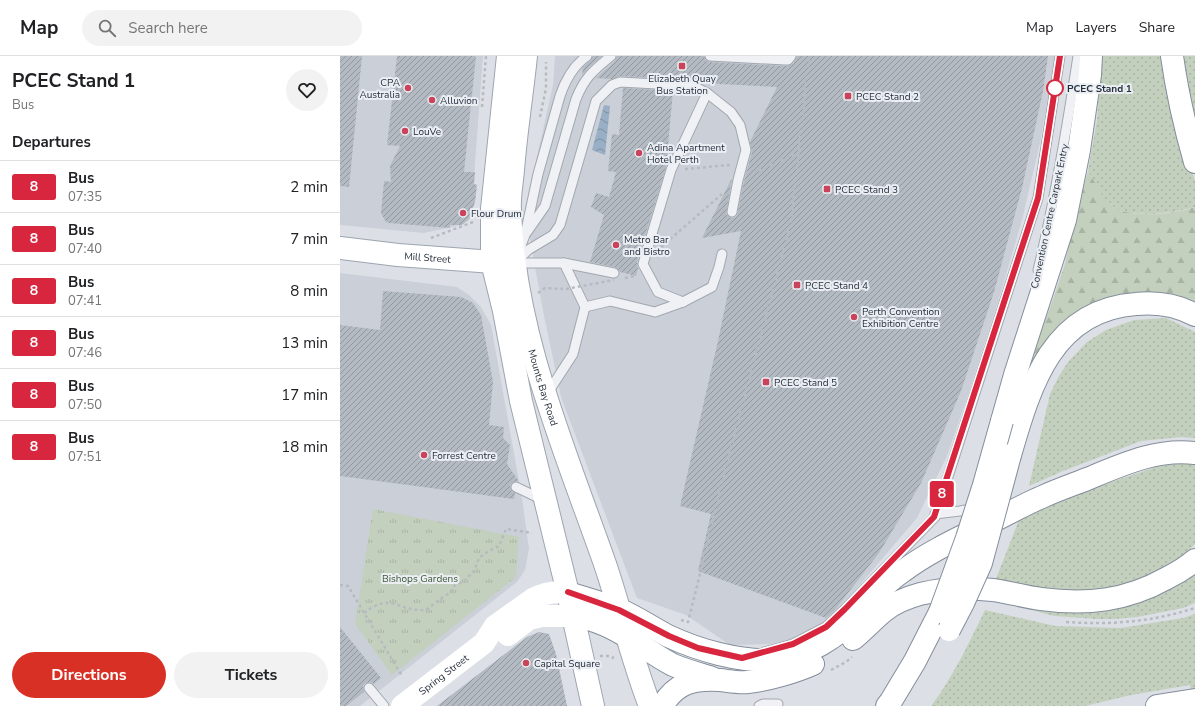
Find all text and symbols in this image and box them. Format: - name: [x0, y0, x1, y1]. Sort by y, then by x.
- search box: [82, 10, 362, 46]
- text: Map: [20, 15, 58, 41]
- icon: search: [96, 17, 118, 39]
- text: Search here: [128, 18, 208, 38]
- text: Map: [1026, 18, 1053, 37]
- text: Layers: [1075, 18, 1117, 37]
- text: Share: [1139, 18, 1175, 37]
- marker: Elizabeth Quay Bus Station: [677, 61, 687, 71]
- text: PCEC Stand 1: [12, 68, 135, 94]
- button: heart: [286, 69, 328, 111]
- place label: Elizabeth Quay Bus Station: [648, 72, 717, 98]
- place label: CPA Australia: [359, 76, 401, 102]
- marker: PCEC Stand 1: [1046, 79, 1064, 97]
- place label: PCEC Stand 1: [1067, 82, 1132, 96]
- marker: CPA Australia: [403, 83, 413, 93]
- place label: PCEC Stand 2: [856, 90, 919, 104]
- marker: PCEC Stand 2: [843, 91, 853, 101]
- place label: Alluvion: [440, 94, 478, 108]
- marker: Alluvion: [427, 95, 437, 105]
- text: Bus: [12, 96, 34, 114]
- place label: LouVe: [413, 125, 441, 139]
- marker: LouVe: [400, 126, 410, 136]
- text: Departures: [12, 132, 91, 152]
- place label: Adina Apartment Hotel Perth: [647, 141, 725, 167]
- street label: Convention Centre Carpark Entry: [1028, 142, 1072, 290]
- marker: Adina Apartment Hotel Perth: [634, 148, 644, 158]
- text: Bus: [68, 168, 94, 188]
- text: 8: [30, 177, 38, 196]
- text: 2 min: [290, 177, 328, 197]
- place label: PCEC Stand 3: [835, 183, 898, 197]
- marker: PCEC Stand 3: [822, 184, 832, 194]
- text: 07:35: [68, 188, 102, 206]
- place label: Flour Drum: [471, 207, 522, 221]
- marker: Flour Drum: [458, 208, 468, 218]
- text: Bus: [68, 220, 94, 240]
- text: 8: [30, 229, 38, 248]
- text: 7 min: [290, 229, 328, 249]
- place label: Metro Bar and Bistro: [624, 233, 670, 259]
- text: 07:40: [68, 240, 102, 258]
- marker: Metro Bar and Bistro: [611, 240, 621, 250]
- street label: Mill Street: [404, 249, 452, 267]
- text: Bus: [68, 272, 94, 292]
- place label: PCEC Stand 4: [805, 279, 868, 293]
- marker: PCEC Stand 4: [792, 280, 802, 290]
- text: 8: [30, 281, 38, 300]
- text: 8 min: [290, 281, 328, 301]
- text: 07:41: [68, 292, 102, 310]
- place label: Perth Convention Exhibition Centre: [862, 305, 940, 331]
- marker: Perth Convention Exhibition Centre: [849, 312, 859, 322]
- text: Bus: [68, 324, 94, 344]
- text: 8: [30, 333, 38, 352]
- text: 13 min: [281, 333, 328, 353]
- text: 07:46: [68, 344, 102, 362]
- street label: Mounts Bay Road: [524, 348, 561, 428]
- text: Bus: [68, 376, 94, 396]
- place label: PCEC Stand 5: [774, 376, 837, 390]
- marker: PCEC Stand 5: [761, 377, 771, 387]
- text: 8: [30, 385, 38, 404]
- text: 17 min: [281, 385, 328, 405]
- text: 07:50: [68, 396, 102, 414]
- text: Bus: [68, 428, 94, 448]
- text: 8: [30, 437, 38, 456]
- text: 18 min: [281, 437, 328, 457]
- text: 07:51: [68, 448, 102, 466]
- place label: Forrest Centre: [432, 449, 496, 463]
- marker: Forrest Centre: [419, 450, 429, 460]
- line badge: 8: [929, 481, 955, 507]
- text: 8: [938, 484, 946, 503]
- park label: Bishops Gardens: [382, 572, 458, 586]
- street label: Spring Street: [416, 651, 472, 699]
- button: Directions: [12, 652, 166, 698]
- button: Tickets: [174, 652, 328, 698]
- place label: Capital Square: [534, 657, 600, 671]
- marker: Capital Square: [521, 658, 531, 668]

